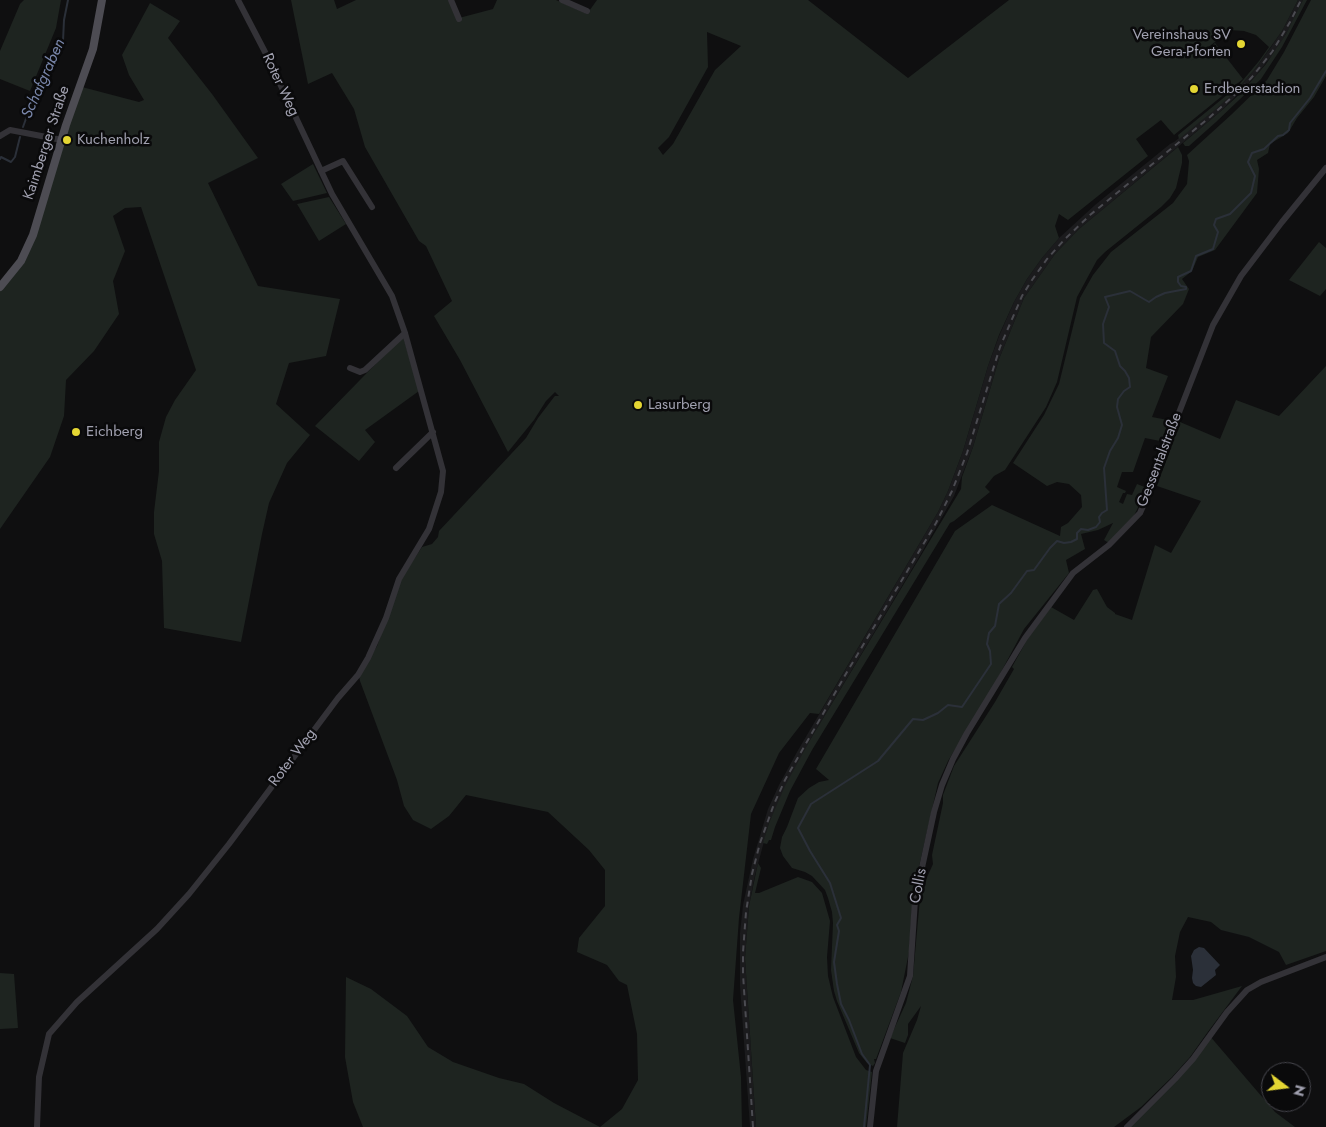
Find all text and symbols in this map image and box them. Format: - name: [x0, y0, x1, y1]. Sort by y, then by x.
- place label: Vereinshaus SV Gera-Pforten: [1132, 26, 1231, 61]
- water label: Schafgraben: [18, 36, 70, 122]
- marker: Vereinshaus SV Gera-Pforten: [1235, 38, 1247, 50]
- street label: Roter Weg: [258, 51, 302, 119]
- place label: Erdbeerstadion: [1204, 80, 1300, 98]
- marker: Erdbeerstadion: [1188, 83, 1200, 95]
- street label: Kaimberger Straße: [20, 84, 74, 202]
- place label: Kuchenholz: [77, 131, 150, 149]
- marker: Kuchenholz: [61, 134, 73, 146]
- place label: Lasurberg: [648, 396, 711, 414]
- marker: Lasurberg: [632, 399, 644, 411]
- street label: Gessentalstraße: [1134, 410, 1186, 510]
- place label: Eichberg: [86, 423, 143, 441]
- marker: Eichberg: [70, 426, 82, 438]
- street label: Roter Weg: [266, 726, 320, 790]
- street label: Collis: [907, 867, 931, 905]
- north arrow: [1261, 1062, 1311, 1112]
- text: N: [1288, 1083, 1311, 1099]

